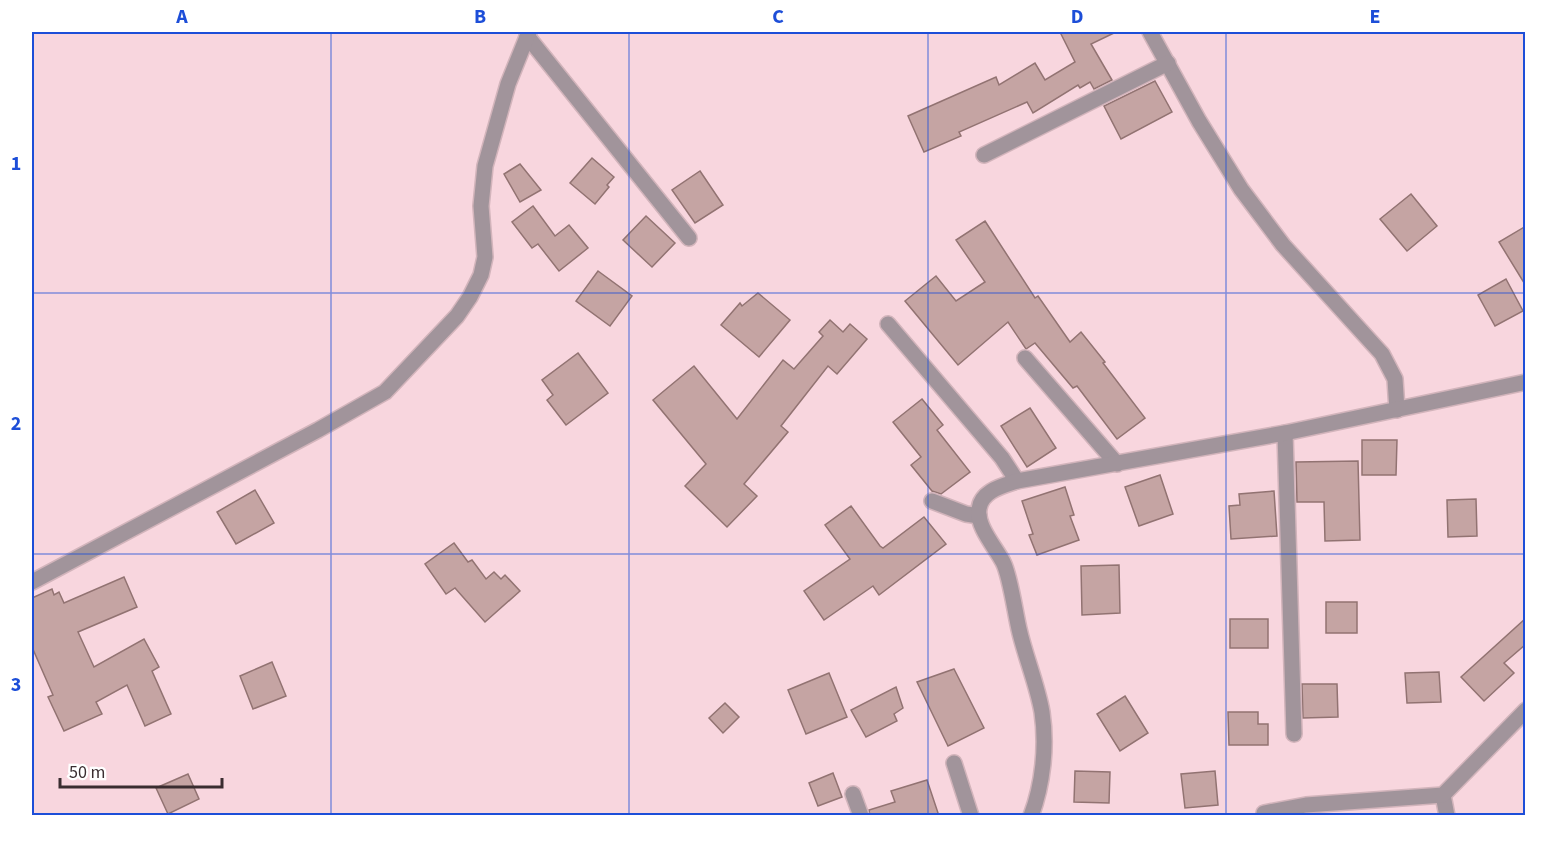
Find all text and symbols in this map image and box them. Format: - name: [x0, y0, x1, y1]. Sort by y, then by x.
- text: A: [175, 3, 188, 31]
- text: B: [474, 3, 486, 31]
- text: C: [772, 3, 784, 31]
- text: D: [1071, 3, 1083, 31]
- text: E: [1370, 3, 1380, 31]
- text: 1: [11, 150, 21, 178]
- text: 2: [11, 410, 21, 438]
- text: 3: [11, 671, 21, 699]
- scale bar: [60, 751, 222, 789]
- text: 50 m: [69, 760, 105, 785]

